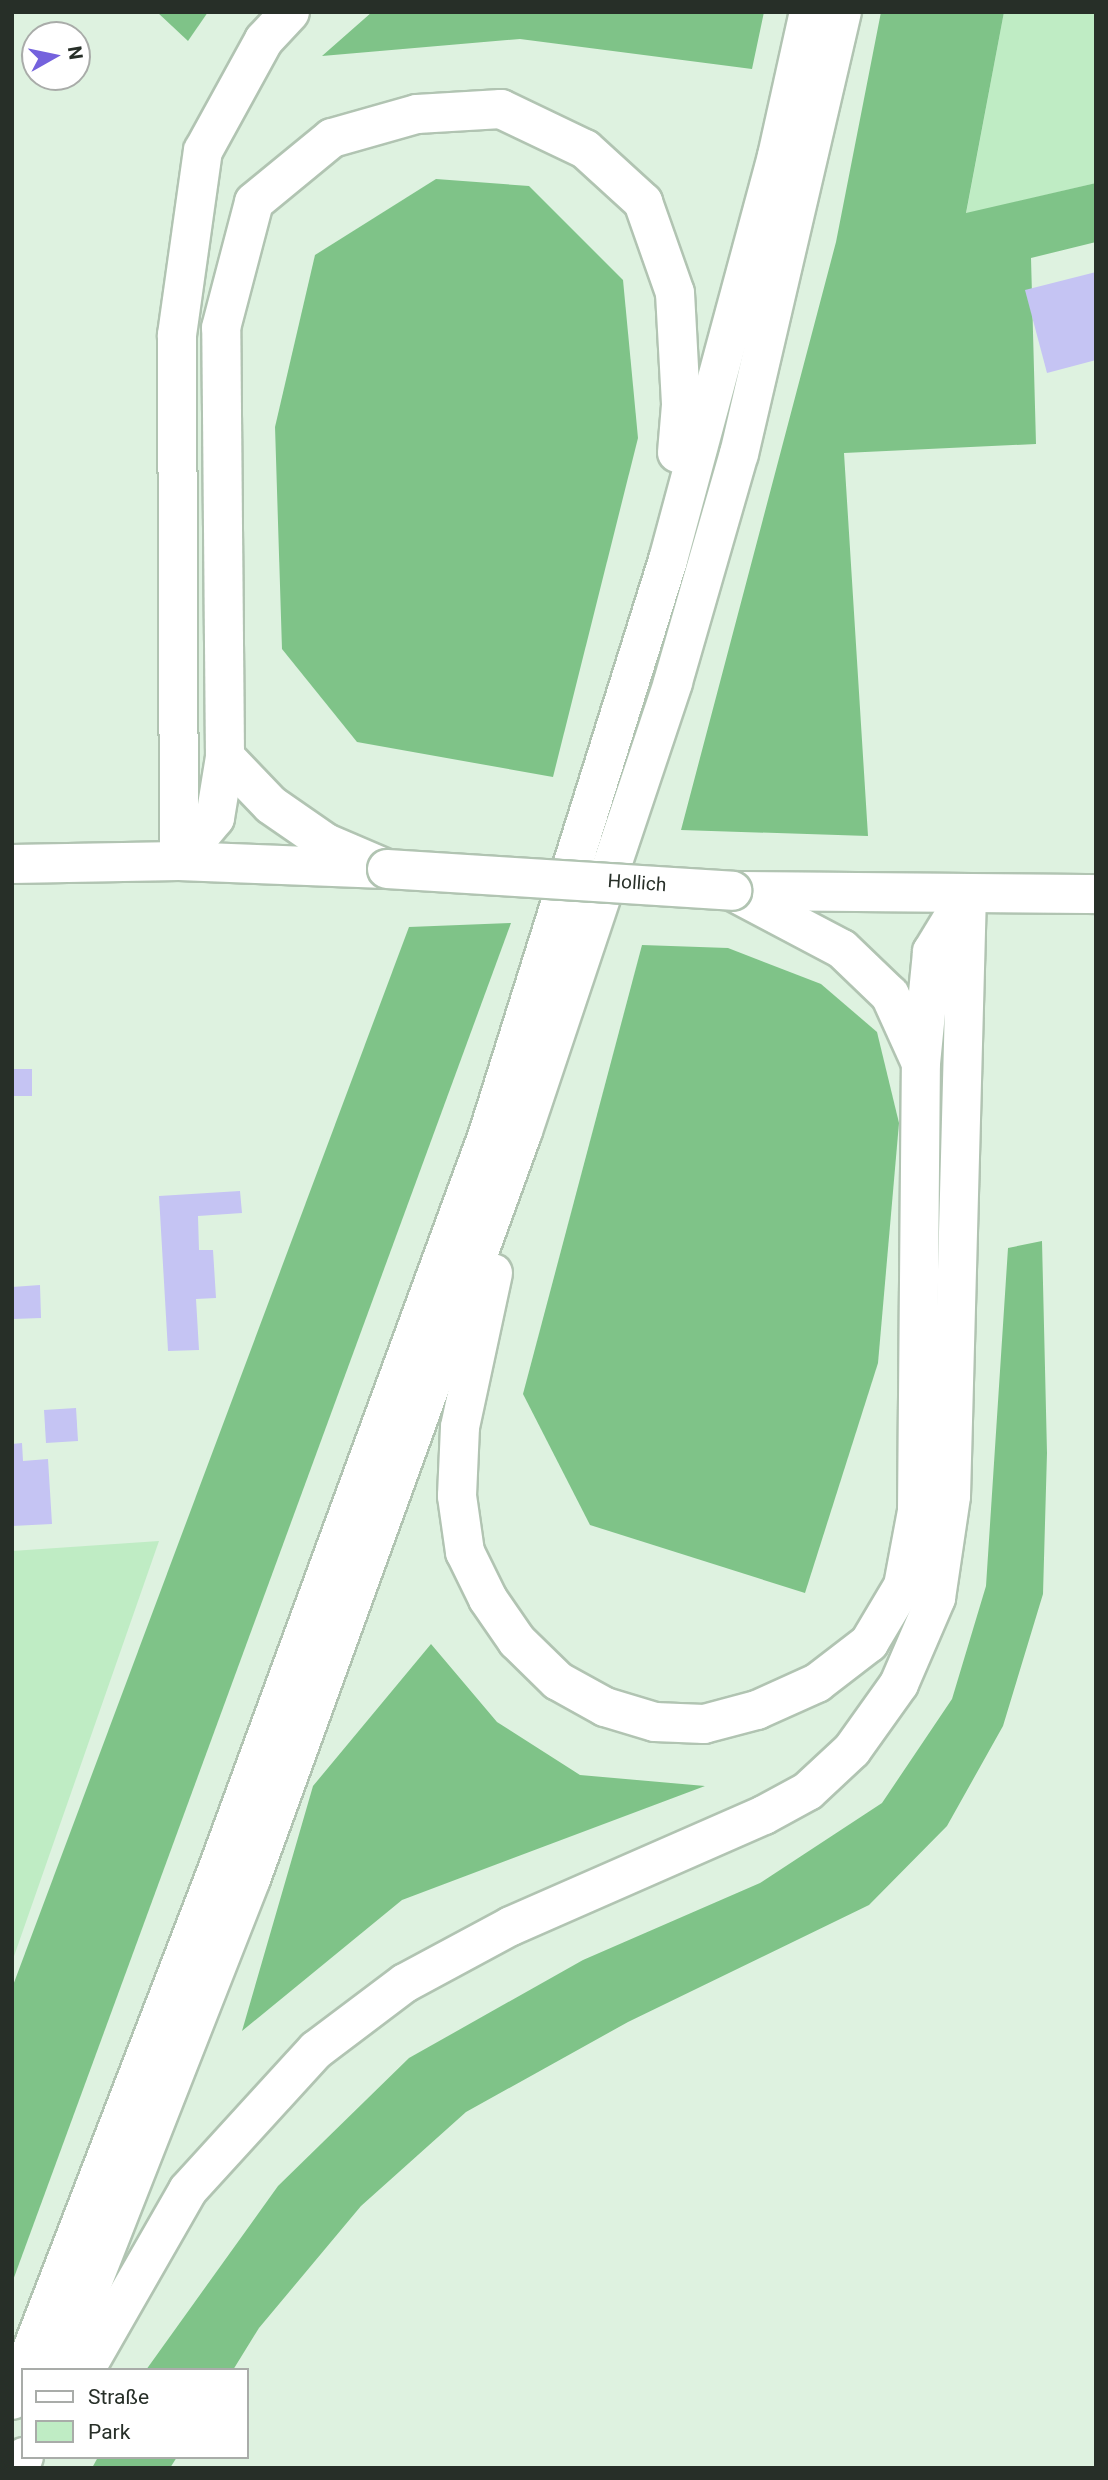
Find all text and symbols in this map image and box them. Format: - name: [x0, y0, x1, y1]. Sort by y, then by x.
- north arrow: [21, 21, 91, 91]
- text: N: [63, 45, 88, 61]
- street label: Hollich: [607, 870, 667, 896]
- legend: [21, 2368, 248, 2459]
- text: Straße: [88, 2385, 149, 2409]
- text: Park: [88, 2420, 130, 2444]

